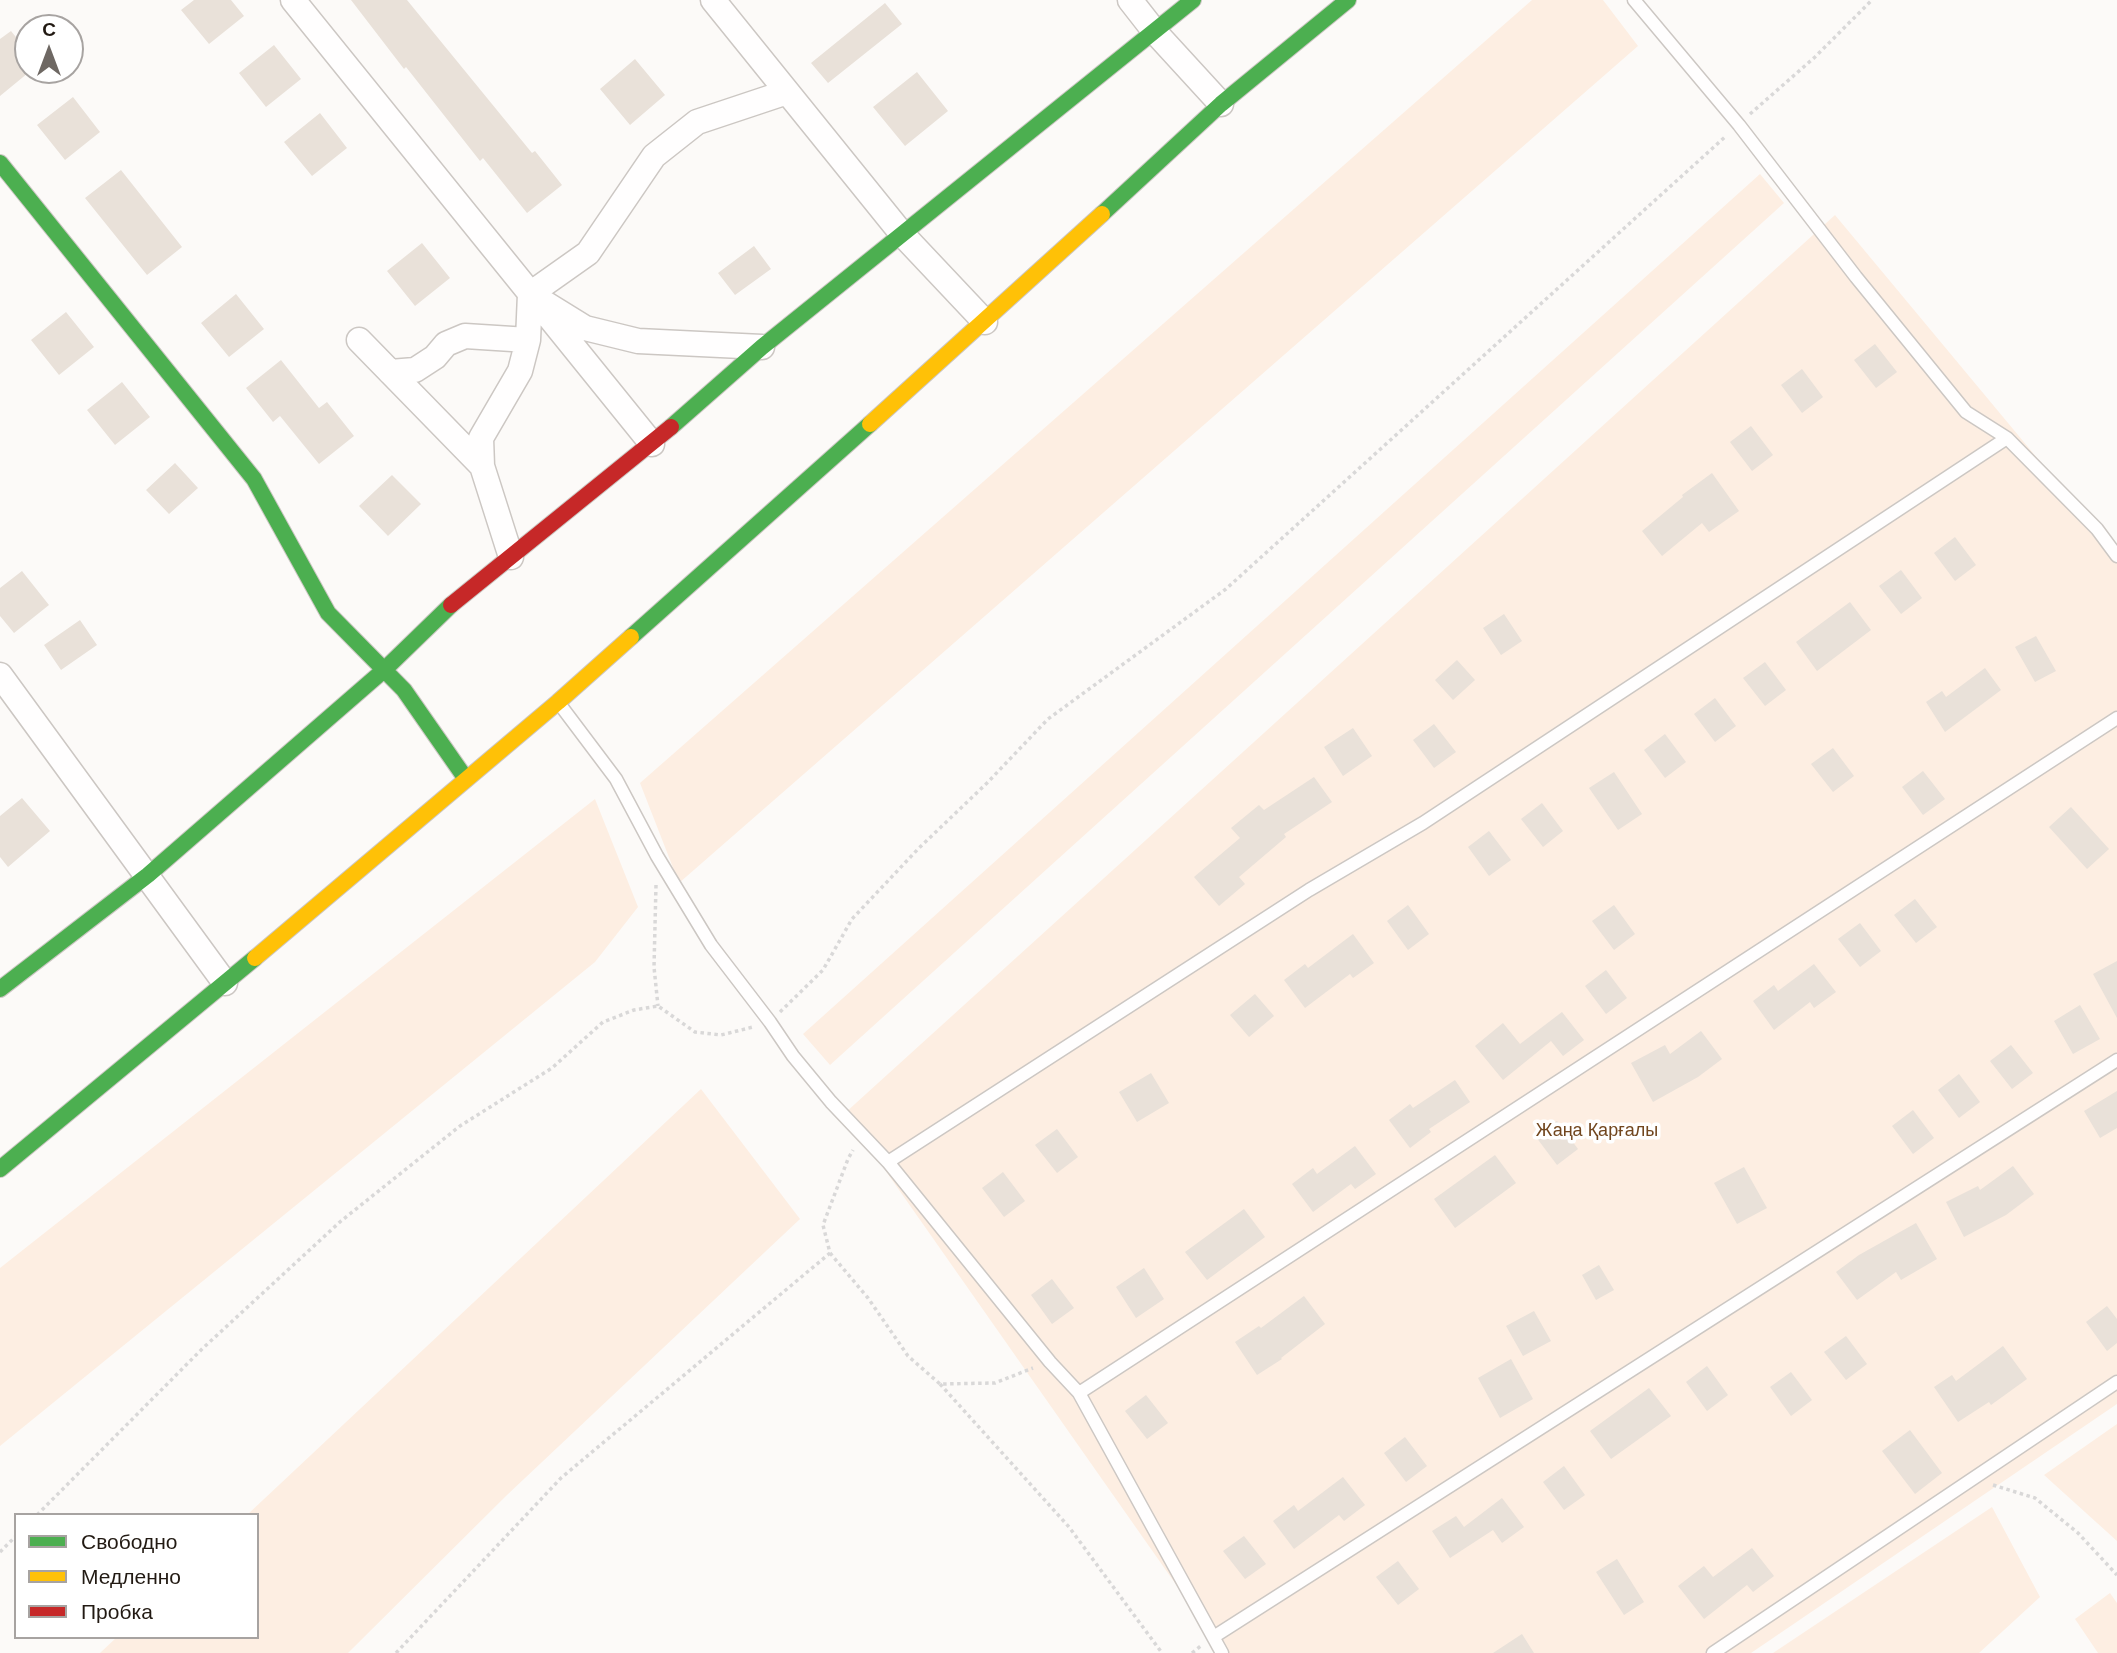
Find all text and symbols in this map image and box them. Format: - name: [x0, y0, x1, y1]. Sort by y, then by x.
- north arrow: [14, 14, 84, 84]
- text: С: [42, 19, 56, 40]
- park label: Жаңа Қарғалы: [1536, 1120, 1658, 1142]
- legend: [14, 1513, 259, 1639]
- text: Свободно: [81, 1530, 178, 1553]
- text: Медленно: [81, 1565, 181, 1588]
- text: Пробка: [81, 1600, 153, 1623]

